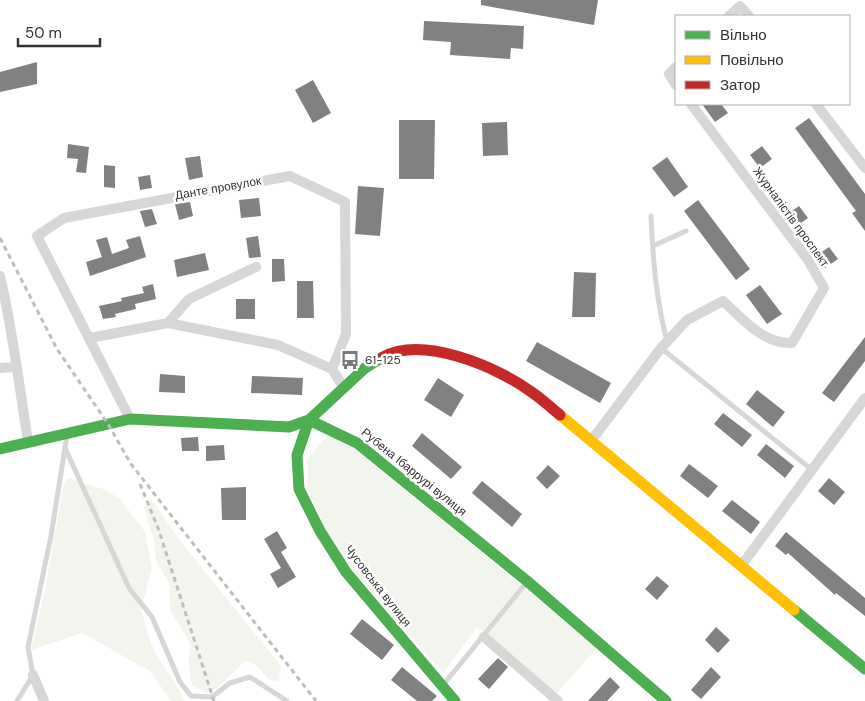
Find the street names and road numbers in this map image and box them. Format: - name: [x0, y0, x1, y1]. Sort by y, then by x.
- street label: Журналістів проспект: [749, 164, 833, 271]
- street label: Данте провулок: [174, 172, 263, 203]
- street label: Рубена Ібаррурі вулиця: [358, 425, 470, 519]
- street label: Чусовська вулиця: [341, 542, 415, 630]

